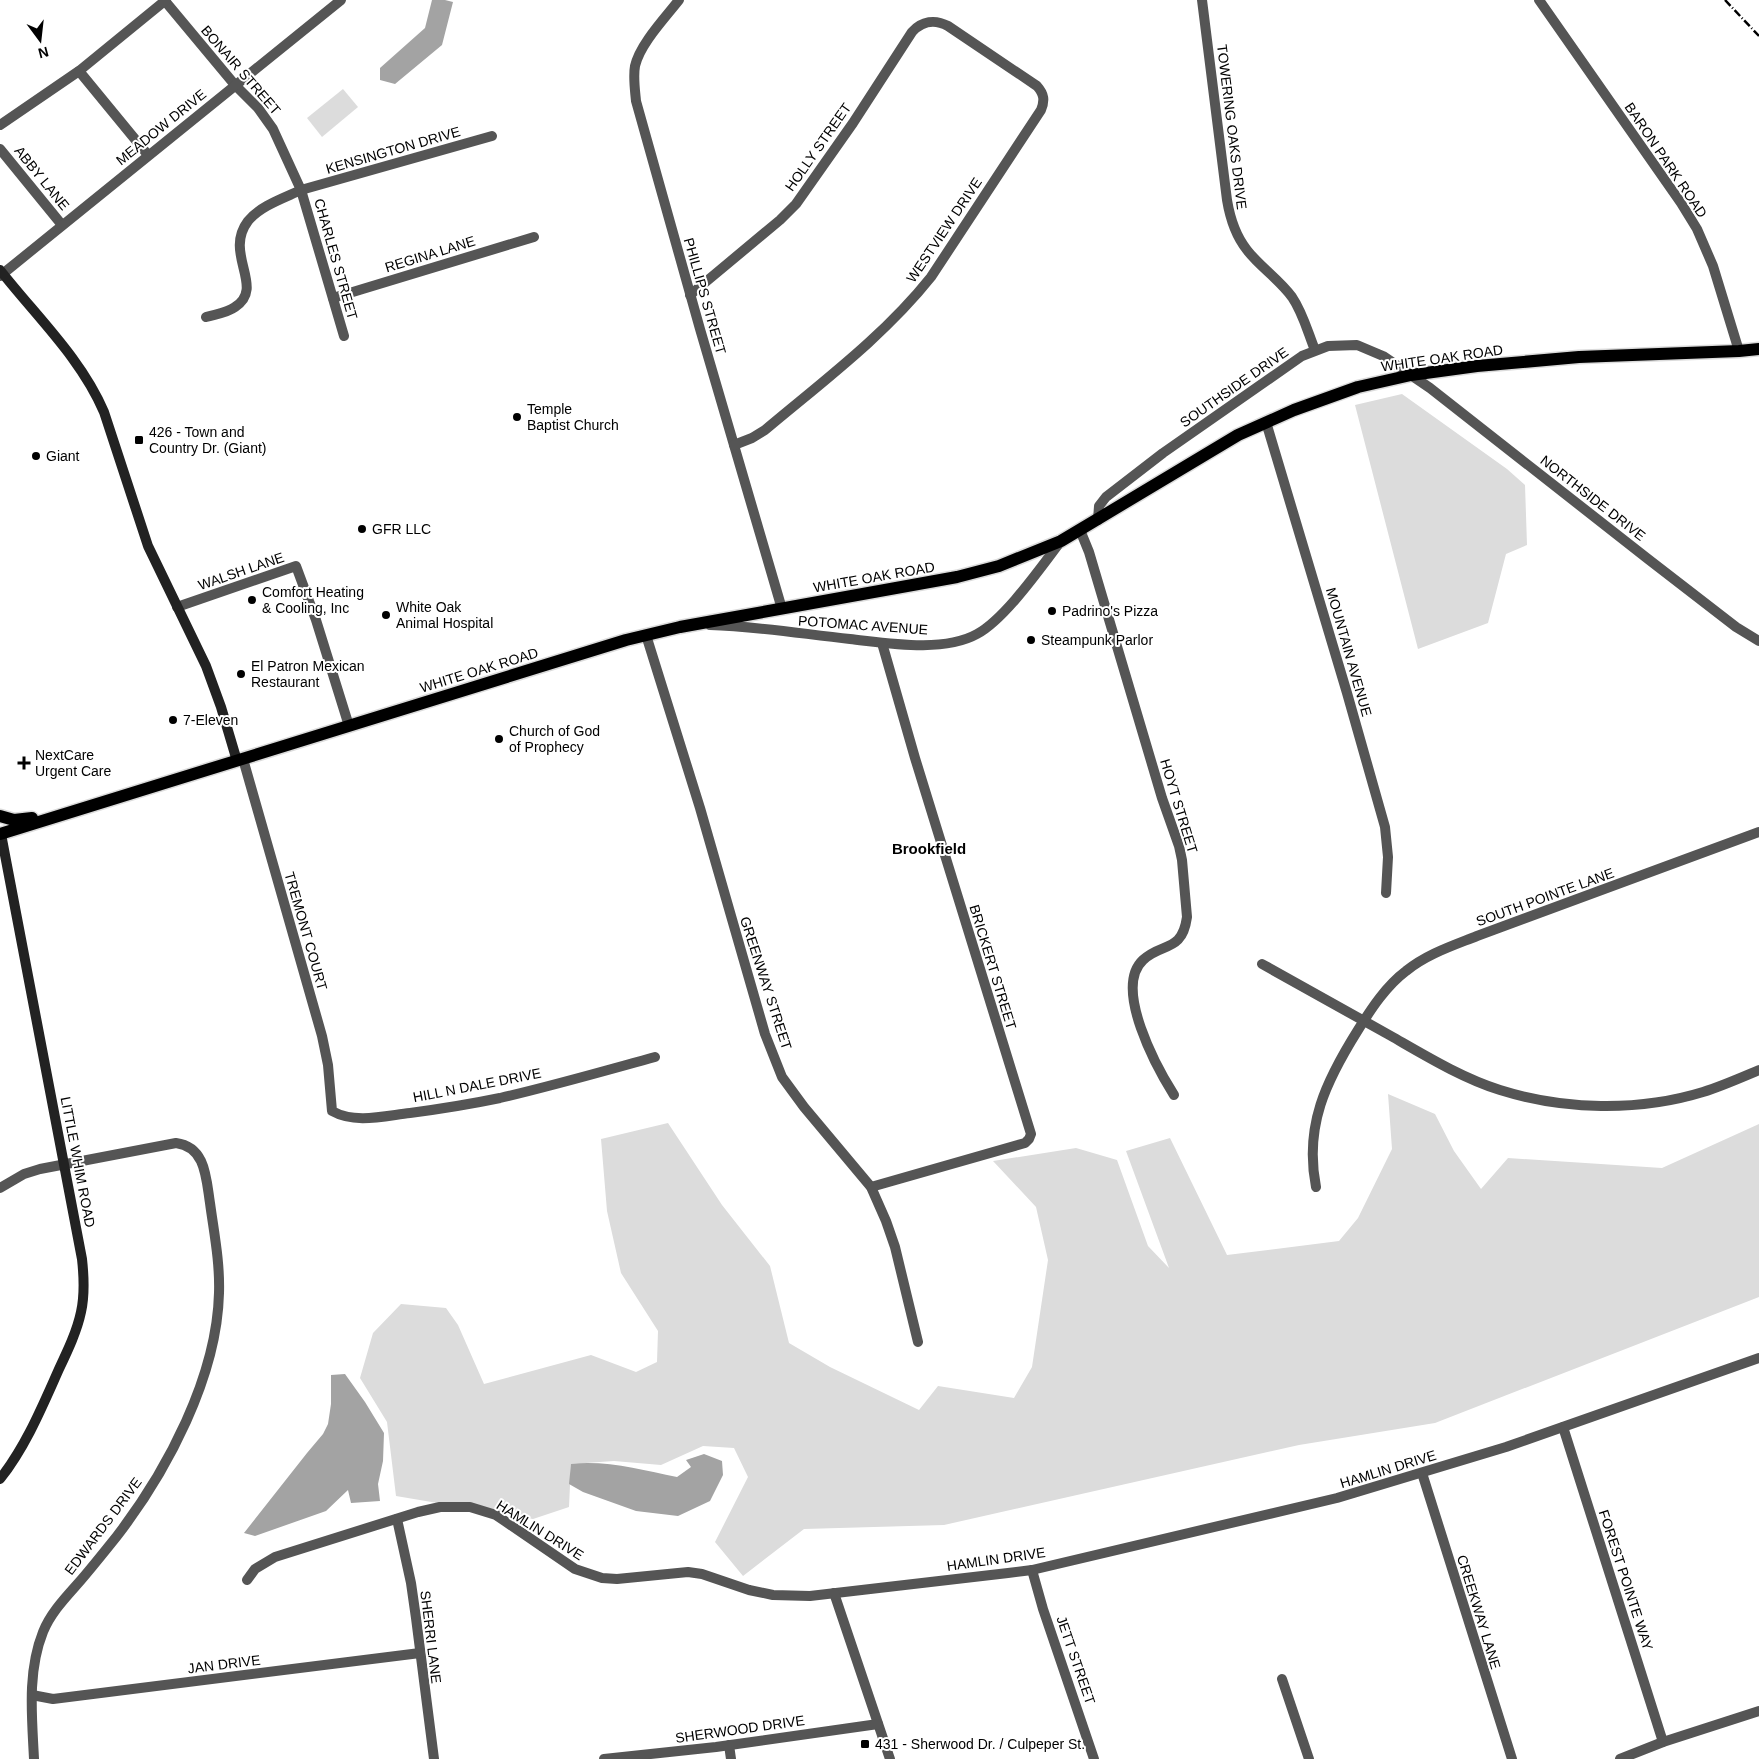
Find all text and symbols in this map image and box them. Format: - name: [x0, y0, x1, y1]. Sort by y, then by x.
- north arrow: [15, 15, 65, 65]
- street label: BONAIR STREET: [198, 22, 284, 118]
- text: N: [36, 44, 50, 62]
- street label: TOWERING OAKS DRIVE: [1214, 44, 1250, 210]
- street label: MEADOW DRIVE: [113, 86, 209, 168]
- street label: HOLLY STREET: [782, 100, 855, 194]
- street label: BARON PARK ROAD: [1622, 100, 1710, 220]
- street label: KENSINGTON DRIVE: [324, 123, 462, 177]
- street label: ABBY LANE: [11, 143, 73, 213]
- street label: WESTVIEW DRIVE: [903, 175, 985, 285]
- street label: CHARLES STREET: [311, 197, 361, 322]
- street label: REGINA LANE: [383, 233, 477, 275]
- street label: PHILLIPS STREET: [681, 236, 729, 357]
- street label: WHITE OAK ROAD: [1380, 342, 1504, 374]
- street label: SOUTHSIDE DRIVE: [1177, 344, 1291, 430]
- place label: Temple Baptist Church: [527, 401, 619, 433]
- marker: Temple Baptist Church: [511, 411, 523, 423]
- place label: 426 - Town and Country Dr. (Giant): [149, 424, 266, 456]
- marker: 426 - Town and Country Dr. (Giant): [133, 434, 145, 446]
- place label: Giant: [46, 448, 80, 464]
- marker: Giant: [30, 450, 42, 462]
- street label: NORTHSIDE DRIVE: [1537, 452, 1649, 544]
- place label: GFR LLC: [372, 521, 431, 537]
- marker: GFR LLC: [356, 523, 368, 535]
- street label: WALSH LANE: [196, 549, 286, 593]
- street label: WHITE OAK ROAD: [812, 558, 936, 596]
- place label: Comfort Heating & Cooling, Inc: [262, 584, 364, 616]
- street label: MOUNTAIN AVENUE: [1323, 586, 1375, 718]
- marker: Comfort Heating & Cooling, Inc: [246, 594, 258, 606]
- place label: White Oak Animal Hospital: [396, 599, 493, 631]
- place label: Padrino's Pizza: [1062, 603, 1158, 619]
- marker: Padrino's Pizza: [1046, 605, 1058, 617]
- marker: White Oak Animal Hospital: [380, 609, 392, 621]
- street label: POTOMAC AVENUE: [798, 612, 928, 638]
- place label: Steampunk Parlor: [1041, 632, 1153, 648]
- marker: Steampunk Parlor: [1025, 634, 1037, 646]
- street label: WHITE OAK ROAD: [418, 644, 540, 696]
- place label: El Patron Mexican Restaurant: [251, 658, 365, 690]
- marker: El Patron Mexican Restaurant: [235, 668, 247, 680]
- place label: 7-Eleven: [183, 712, 238, 728]
- marker: 7-Eleven: [167, 714, 179, 726]
- place label: Church of God of Prophecy: [509, 723, 600, 755]
- marker: Church of God of Prophecy: [493, 733, 505, 745]
- place label: NextCare Urgent Care: [35, 747, 111, 779]
- marker: NextCare Urgent Care: [17, 756, 31, 770]
- street label: HOYT STREET: [1157, 757, 1201, 856]
- district label: Brookfield: [892, 840, 966, 857]
- street label: SOUTH POINTE LANE: [1474, 865, 1616, 929]
- street label: TREMONT COURT: [281, 870, 331, 992]
- street label: BRICKERT STREET: [966, 903, 1020, 1032]
- street label: GREENWAY STREET: [737, 914, 795, 1052]
- street label: HILL N DALE DRIVE: [412, 1065, 542, 1105]
- street label: LITTLE WHIM ROAD: [57, 1095, 99, 1229]
- street label: HAMLIN DRIVE: [1338, 1447, 1438, 1491]
- street label: EDWARDS DRIVE: [61, 1474, 145, 1578]
- street label: HAMLIN DRIVE: [494, 1497, 586, 1563]
- street label: FOREST POINTE WAY: [1596, 1508, 1656, 1653]
- street label: HAMLIN DRIVE: [946, 1544, 1046, 1574]
- street label: CREEKWAY LANE: [1454, 1553, 1504, 1671]
- street label: SHERRI LANE: [417, 1590, 445, 1684]
- street label: JETT STREET: [1053, 1614, 1099, 1707]
- street label: JAN DRIVE: [187, 1652, 261, 1676]
- street label: SHERWOOD DRIVE: [674, 1712, 806, 1746]
- place label: 431 - Sherwood Dr. / Culpeper St.: [875, 1736, 1085, 1752]
- marker: 431 - Sherwood Dr. / Culpeper St.: [859, 1738, 871, 1750]

